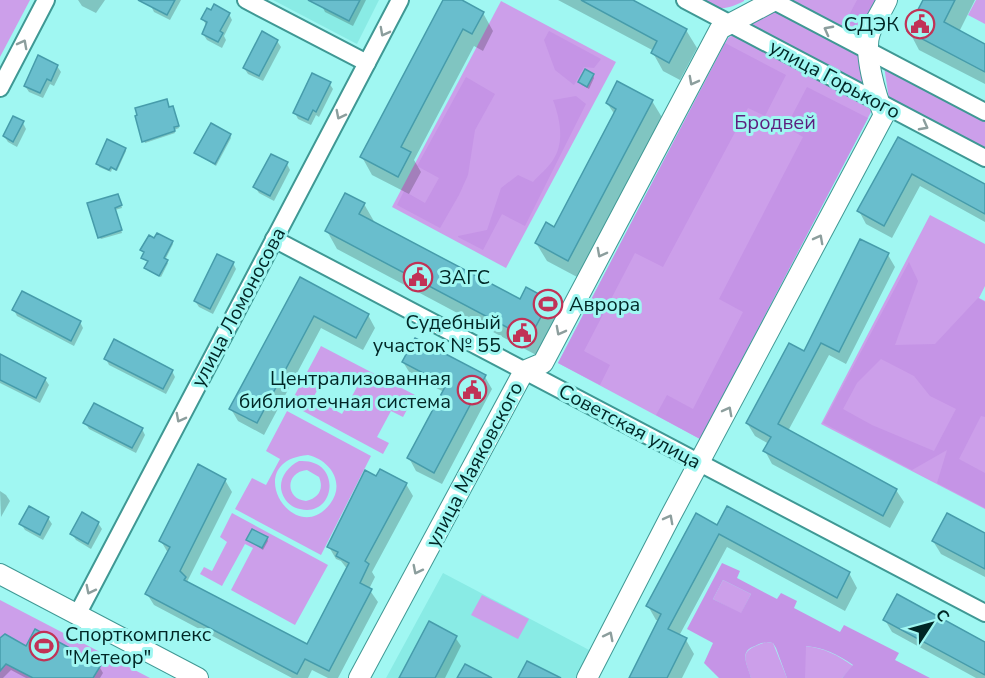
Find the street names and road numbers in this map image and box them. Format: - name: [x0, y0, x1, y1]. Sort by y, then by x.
- street label: улица Горького: [764, 33, 905, 125]
- street label: улица Ломоносова: [185, 223, 292, 392]
- street label: улица Маяковского: [419, 377, 529, 552]
- street label: Советская улица: [554, 378, 706, 475]

